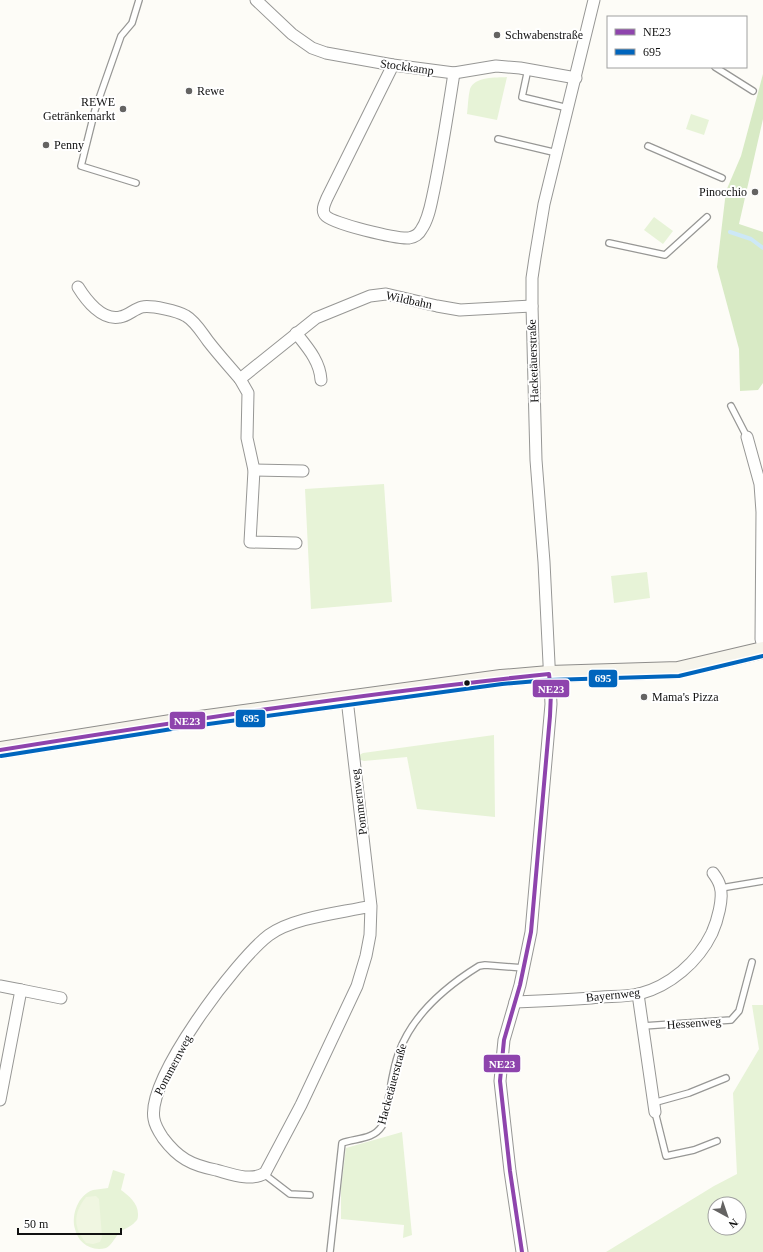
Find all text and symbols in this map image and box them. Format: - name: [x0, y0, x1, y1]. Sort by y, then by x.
- legend: [607, 16, 747, 68]
- text: NE23: [643, 25, 671, 39]
- place label: Schwabenstraße: [505, 28, 583, 42]
- marker: Schwabenstraße: [492, 30, 502, 40]
- text: 695: [643, 45, 661, 59]
- street label: Stockkamp: [379, 56, 435, 78]
- place label: Rewe: [197, 84, 224, 98]
- marker: Rewe: [184, 86, 194, 96]
- place label: REWE Getränkemarkt: [43, 95, 116, 123]
- marker: REWE Getränkemarkt: [118, 104, 128, 114]
- place label: Penny: [54, 138, 84, 152]
- marker: Penny: [41, 140, 51, 150]
- place label: Pinocchio: [699, 185, 747, 199]
- marker: Pinocchio: [750, 187, 760, 197]
- street label: Wildbahn: [385, 288, 433, 312]
- street label: Hacketäuerstraße: [525, 319, 541, 403]
- line badge: 695: [588, 669, 618, 688]
- text: 695: [595, 672, 612, 684]
- unlabelled marker: [462, 678, 472, 688]
- line badge: NE23: [532, 679, 570, 698]
- text: NE23: [538, 683, 565, 695]
- place label: Mama's Pizza: [652, 690, 719, 704]
- marker: Mama's Pizza: [639, 692, 649, 702]
- line badge: 695: [235, 709, 266, 728]
- line badge: NE23: [169, 711, 206, 730]
- text: 695: [243, 712, 260, 724]
- text: NE23: [174, 715, 201, 727]
- street label: Pommernweg: [348, 768, 370, 836]
- street label: Bayernweg: [585, 985, 641, 1005]
- street label: Hessenweg: [666, 1014, 722, 1032]
- street label: Pommernweg: [151, 1032, 195, 1098]
- street label: Hacketäuerstraße: [374, 1042, 410, 1126]
- line badge: NE23: [483, 1054, 521, 1073]
- text: NE23: [489, 1058, 516, 1070]
- north arrow: [707, 1196, 747, 1236]
- scale bar: [18, 1210, 121, 1236]
- text: 50 m: [24, 1217, 49, 1231]
- text: N: [726, 1217, 740, 1231]

